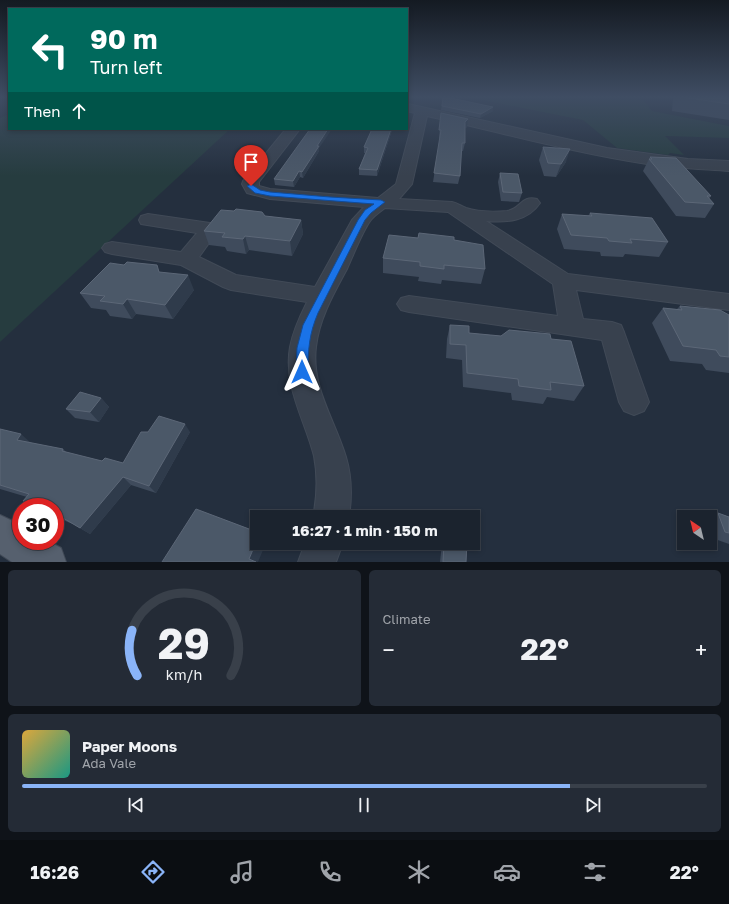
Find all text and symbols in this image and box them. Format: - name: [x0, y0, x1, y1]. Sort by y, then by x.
- text: 90 m: [90, 22, 157, 55]
- icon: left: [24, 24, 76, 76]
- text: Turn left: [90, 56, 163, 78]
- icon: ahead: [68, 100, 90, 122]
- text: Then: [24, 102, 60, 120]
- pin: [234, 145, 268, 186]
- icon: arrive: [240, 151, 262, 173]
- position arrow: [281, 351, 323, 393]
- speed limit sign: 30: [12, 498, 64, 550]
- north arrow: [677, 510, 717, 550]
- map controls: [677, 510, 717, 550]
- text: 16:27 · 1 min · 150 m: [292, 521, 438, 539]
- text: Climate: [383, 611, 430, 627]
- text: 29: [158, 618, 210, 668]
- text: 22°: [521, 631, 569, 667]
- text: −: [383, 636, 395, 663]
- text: +: [695, 636, 707, 663]
- text: km/h: [166, 666, 202, 683]
- text: Paper Moons: [82, 737, 177, 755]
- text: Ada Vale: [82, 755, 136, 771]
- icon: previous: [125, 794, 147, 816]
- icon: pause: [353, 794, 375, 816]
- icon: next: [582, 794, 604, 816]
- icon: directions: [139, 858, 167, 886]
- icon: music: [228, 858, 256, 886]
- icon: phone: [316, 858, 344, 886]
- icon: climate: [405, 858, 433, 886]
- icon: car: [493, 858, 521, 886]
- icon: filters: [581, 858, 609, 886]
- text: 16:26: [30, 861, 79, 883]
- text: 22°: [670, 861, 699, 883]

